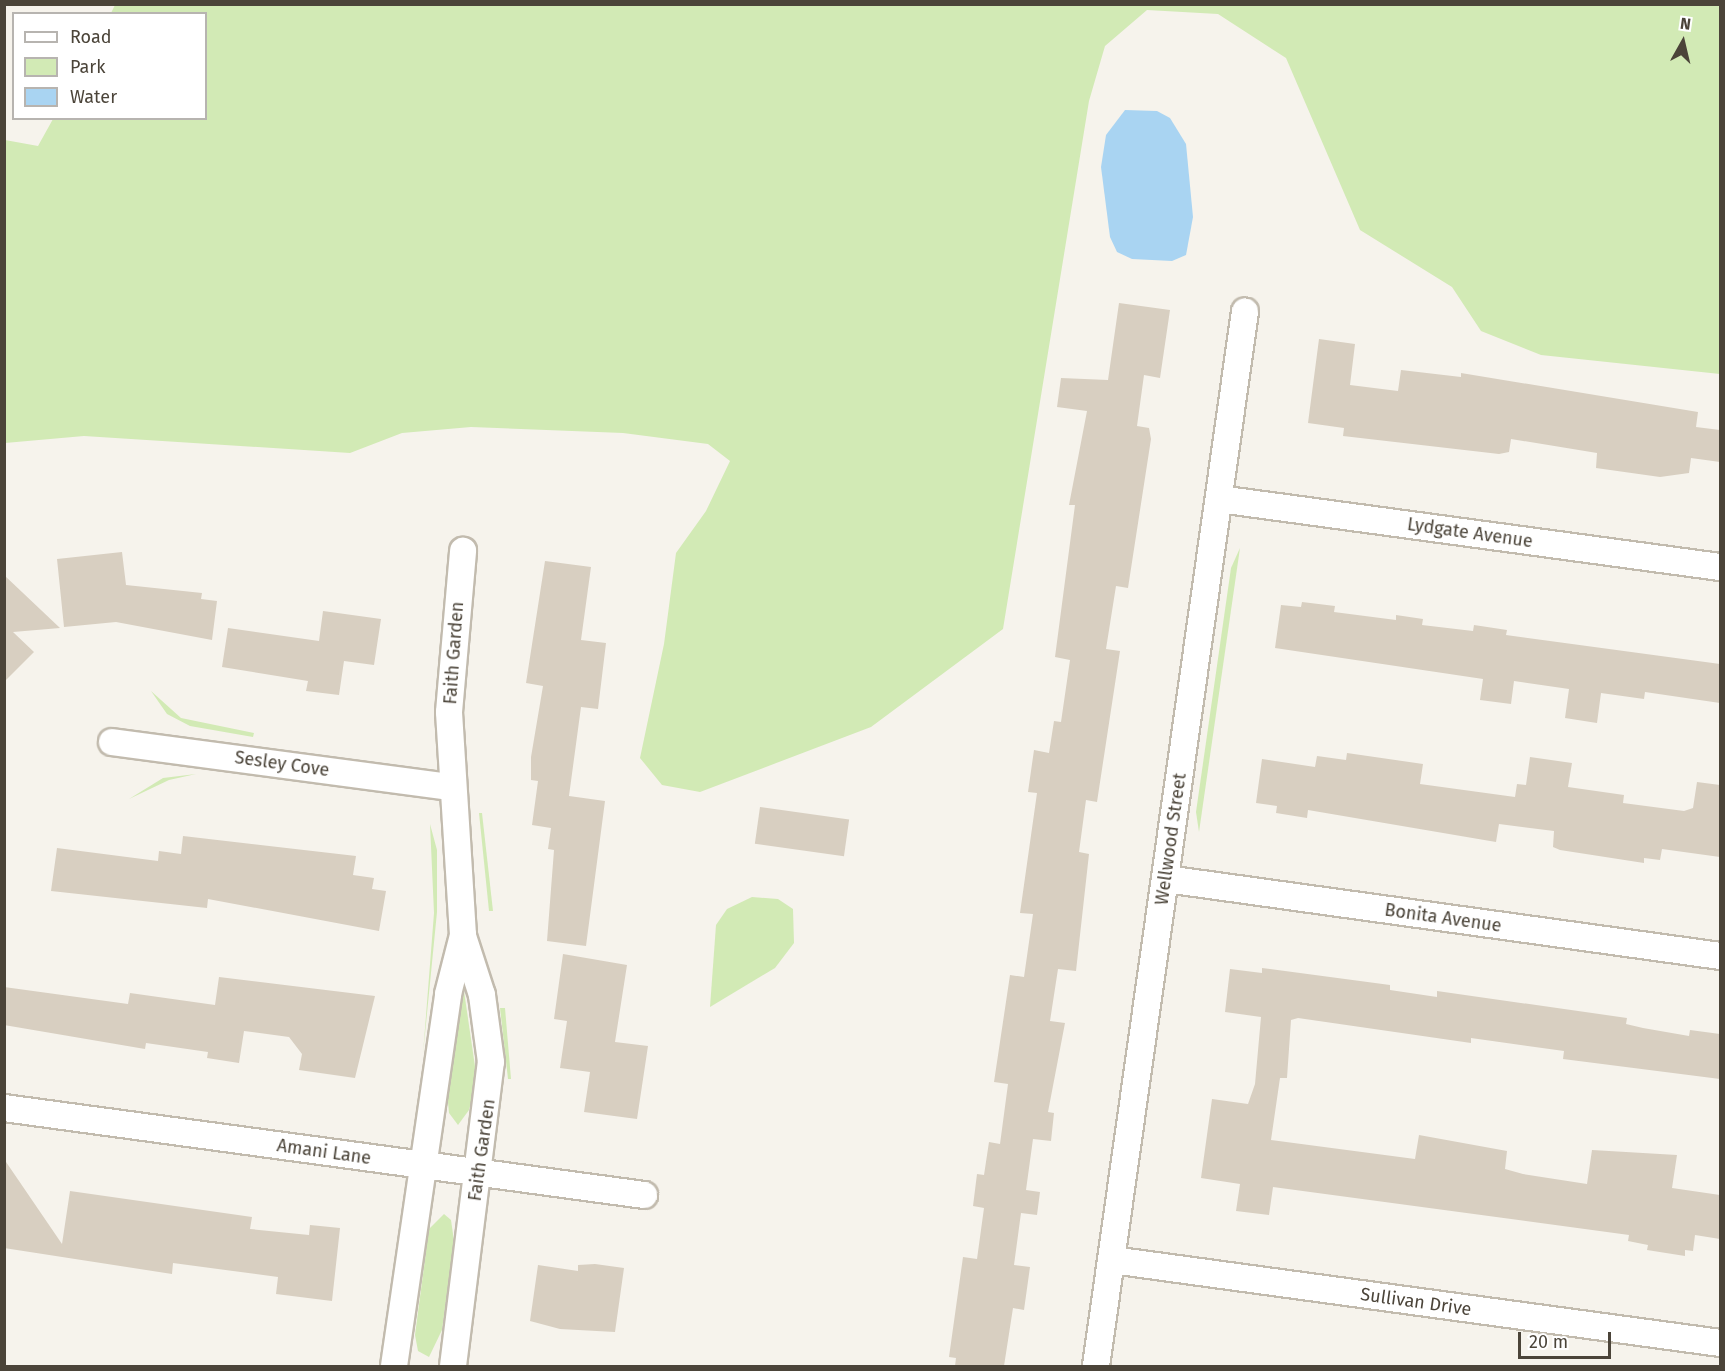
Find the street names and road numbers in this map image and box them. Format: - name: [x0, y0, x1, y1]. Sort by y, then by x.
- street label: Lydgate Avenue: [1406, 513, 1534, 553]
- street label: Faith Garden: [440, 601, 468, 705]
- street label: Sesley Cove: [233, 747, 331, 781]
- street label: Wellwood Street: [1151, 771, 1191, 907]
- street label: Bonita Avenue: [1383, 899, 1503, 937]
- street label: Faith Garden: [464, 1097, 500, 1203]
- street label: Amani Lane: [276, 1135, 372, 1169]
- street label: Sullivan Drive: [1359, 1284, 1473, 1320]

